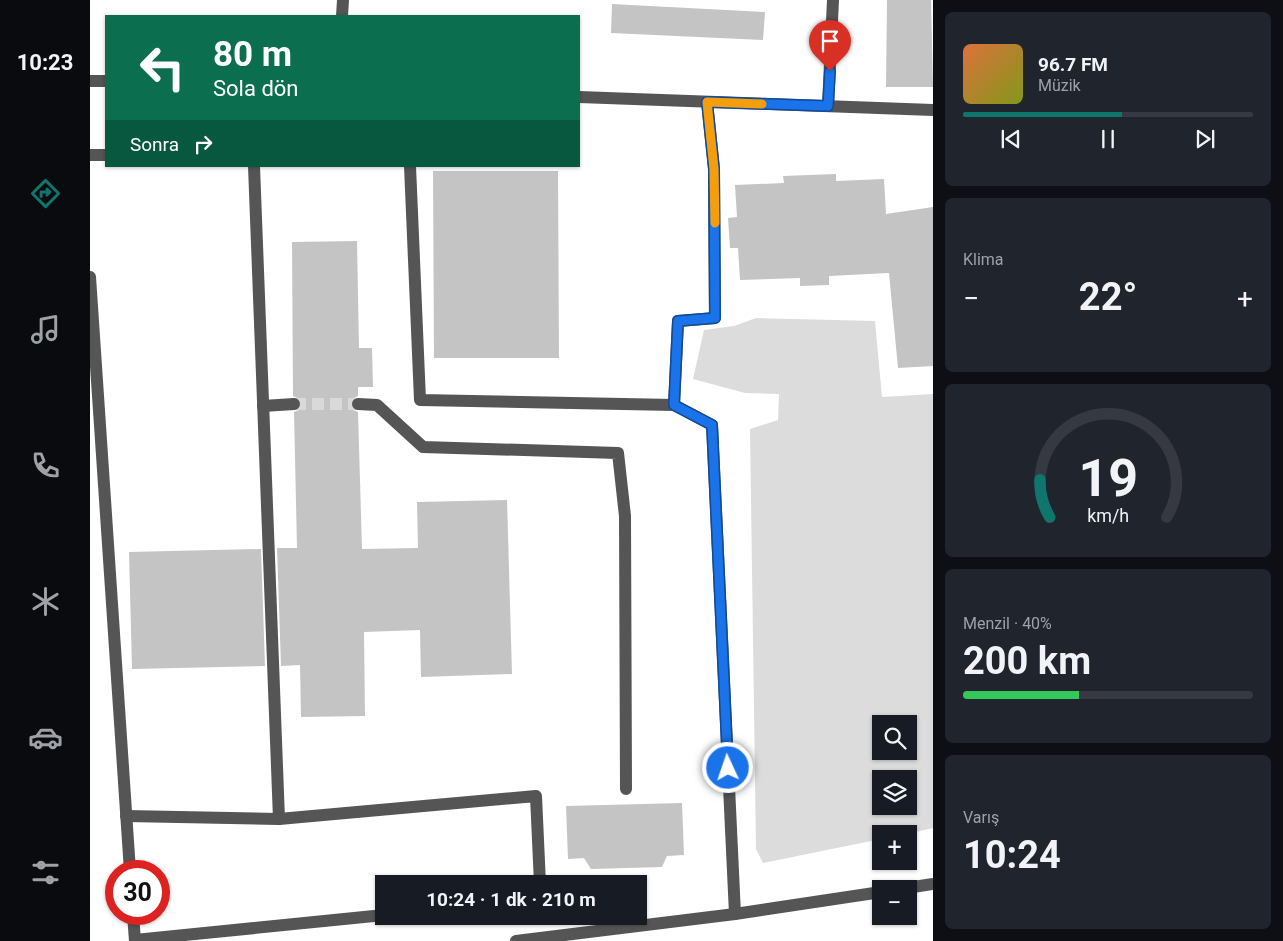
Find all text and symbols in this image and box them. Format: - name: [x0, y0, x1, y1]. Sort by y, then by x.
- pin: [809, 20, 851, 71]
- icon: arrive: [816, 27, 844, 55]
- text: 80 m: [213, 34, 292, 75]
- icon: left: [130, 35, 195, 100]
- text: 10:23: [17, 50, 73, 75]
- text: 96.7 FM: [1038, 53, 1108, 76]
- text: Sola dön: [213, 76, 299, 101]
- text: Müzik: [1038, 76, 1081, 95]
- icon: previous: [997, 125, 1025, 153]
- icon: pause: [1094, 125, 1122, 153]
- icon: next: [1191, 125, 1219, 153]
- icon: right: [189, 130, 217, 158]
- text: Sonra: [130, 133, 179, 156]
- icon: directions: [28, 176, 63, 211]
- text: Klima: [963, 250, 1004, 269]
- text: 22°: [1079, 275, 1137, 319]
- text: −: [963, 282, 979, 315]
- text: +: [1237, 282, 1253, 315]
- icon: music: [28, 312, 63, 347]
- icon: phone: [28, 448, 63, 483]
- text: 19: [1078, 448, 1138, 509]
- text: km/h: [1087, 505, 1129, 526]
- icon: climate: [28, 584, 63, 619]
- text: Menzil · 40%: [963, 614, 1052, 633]
- text: 200 km: [963, 639, 1091, 683]
- map controls: [872, 715, 917, 925]
- button: search: [872, 715, 917, 760]
- icon: car: [28, 720, 63, 755]
- position arrow: [701, 741, 753, 793]
- button: layers: [872, 770, 917, 815]
- text: Varış: [963, 808, 999, 827]
- button: +: [872, 825, 917, 870]
- text: 10:24: [963, 833, 1061, 877]
- icon: filters: [28, 855, 63, 890]
- speed limit sign: 30: [105, 860, 170, 925]
- button: −: [872, 880, 917, 925]
- text: 10:24 · 1 dk · 210 m: [426, 888, 596, 911]

